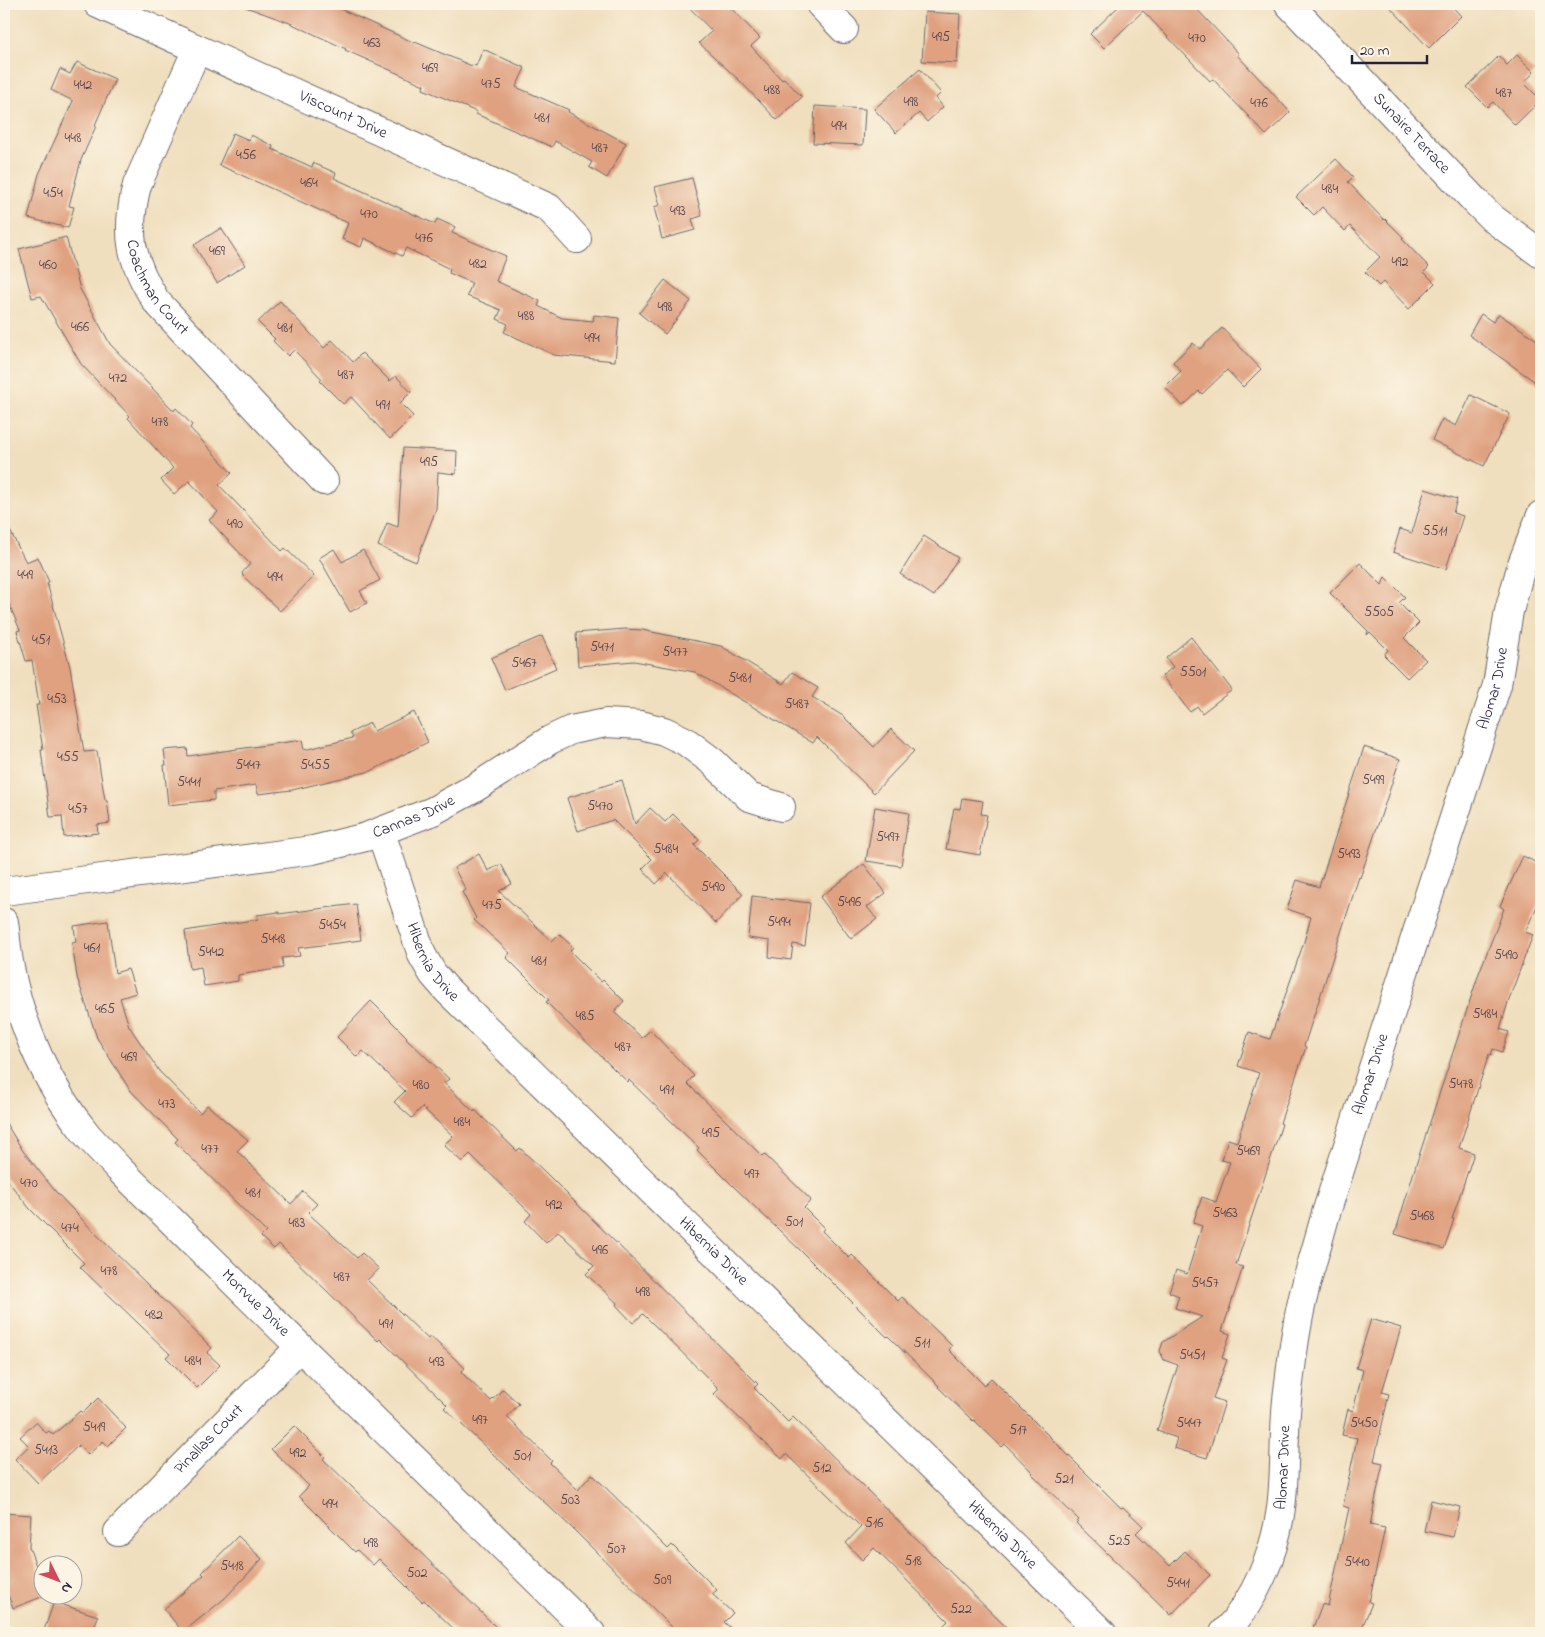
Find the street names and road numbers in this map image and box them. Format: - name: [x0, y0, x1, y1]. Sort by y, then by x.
- street label: Viscount Drive: [294, 84, 392, 146]
- street label: Sunaire Terrace: [1367, 87, 1456, 180]
- street label: Coachman Court: [119, 238, 195, 341]
- street label: Alomar Drive: [1471, 645, 1515, 733]
- street label: Cannas Drive: [369, 789, 460, 845]
- street label: Hibernia Drive: [400, 919, 465, 1008]
- street label: Alomar Drive: [1347, 1030, 1396, 1118]
- street label: Hibernia Drive: [673, 1211, 754, 1292]
- street label: Morrvue Drive: [216, 1264, 296, 1343]
- street label: Pinallas Court: [169, 1398, 250, 1480]
- street label: Alomar Drive: [1269, 1424, 1297, 1511]
- street label: Hibernia Drive: [962, 1495, 1043, 1576]

